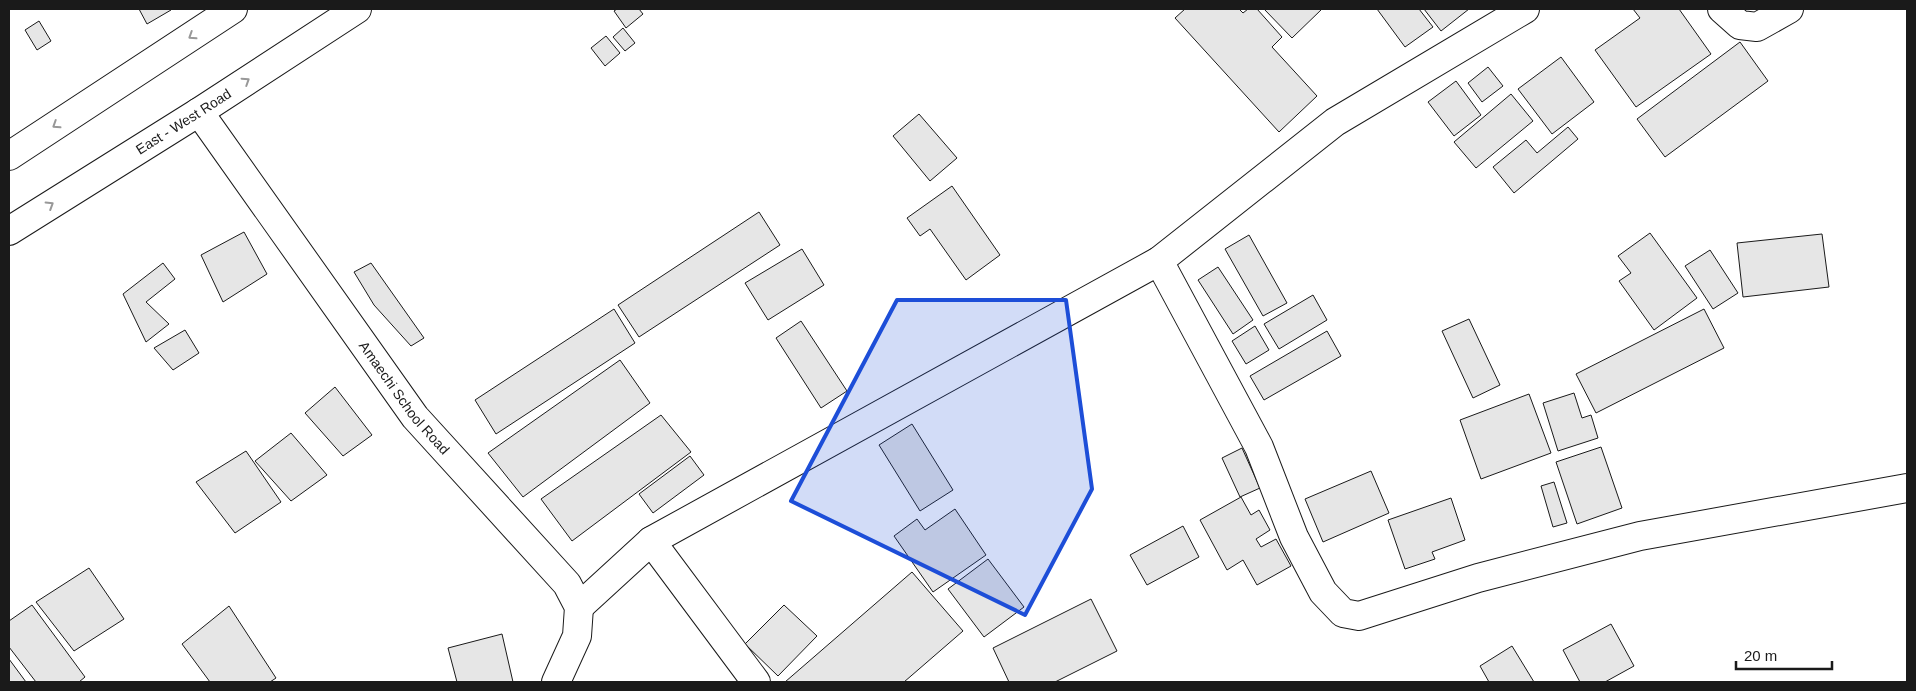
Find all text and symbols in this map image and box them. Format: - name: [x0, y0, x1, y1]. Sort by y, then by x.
- one-way arrow: [188, 29, 197, 39]
- one-way arrow: [241, 77, 250, 87]
- street label: East - West Road: [133, 85, 234, 158]
- one-way arrow: [53, 119, 62, 128]
- one-way arrow: [45, 202, 54, 212]
- street label: Amaechi School Road: [356, 338, 453, 458]
- scale bar: [1736, 638, 1832, 670]
- text: 20 m: [1744, 647, 1777, 664]

